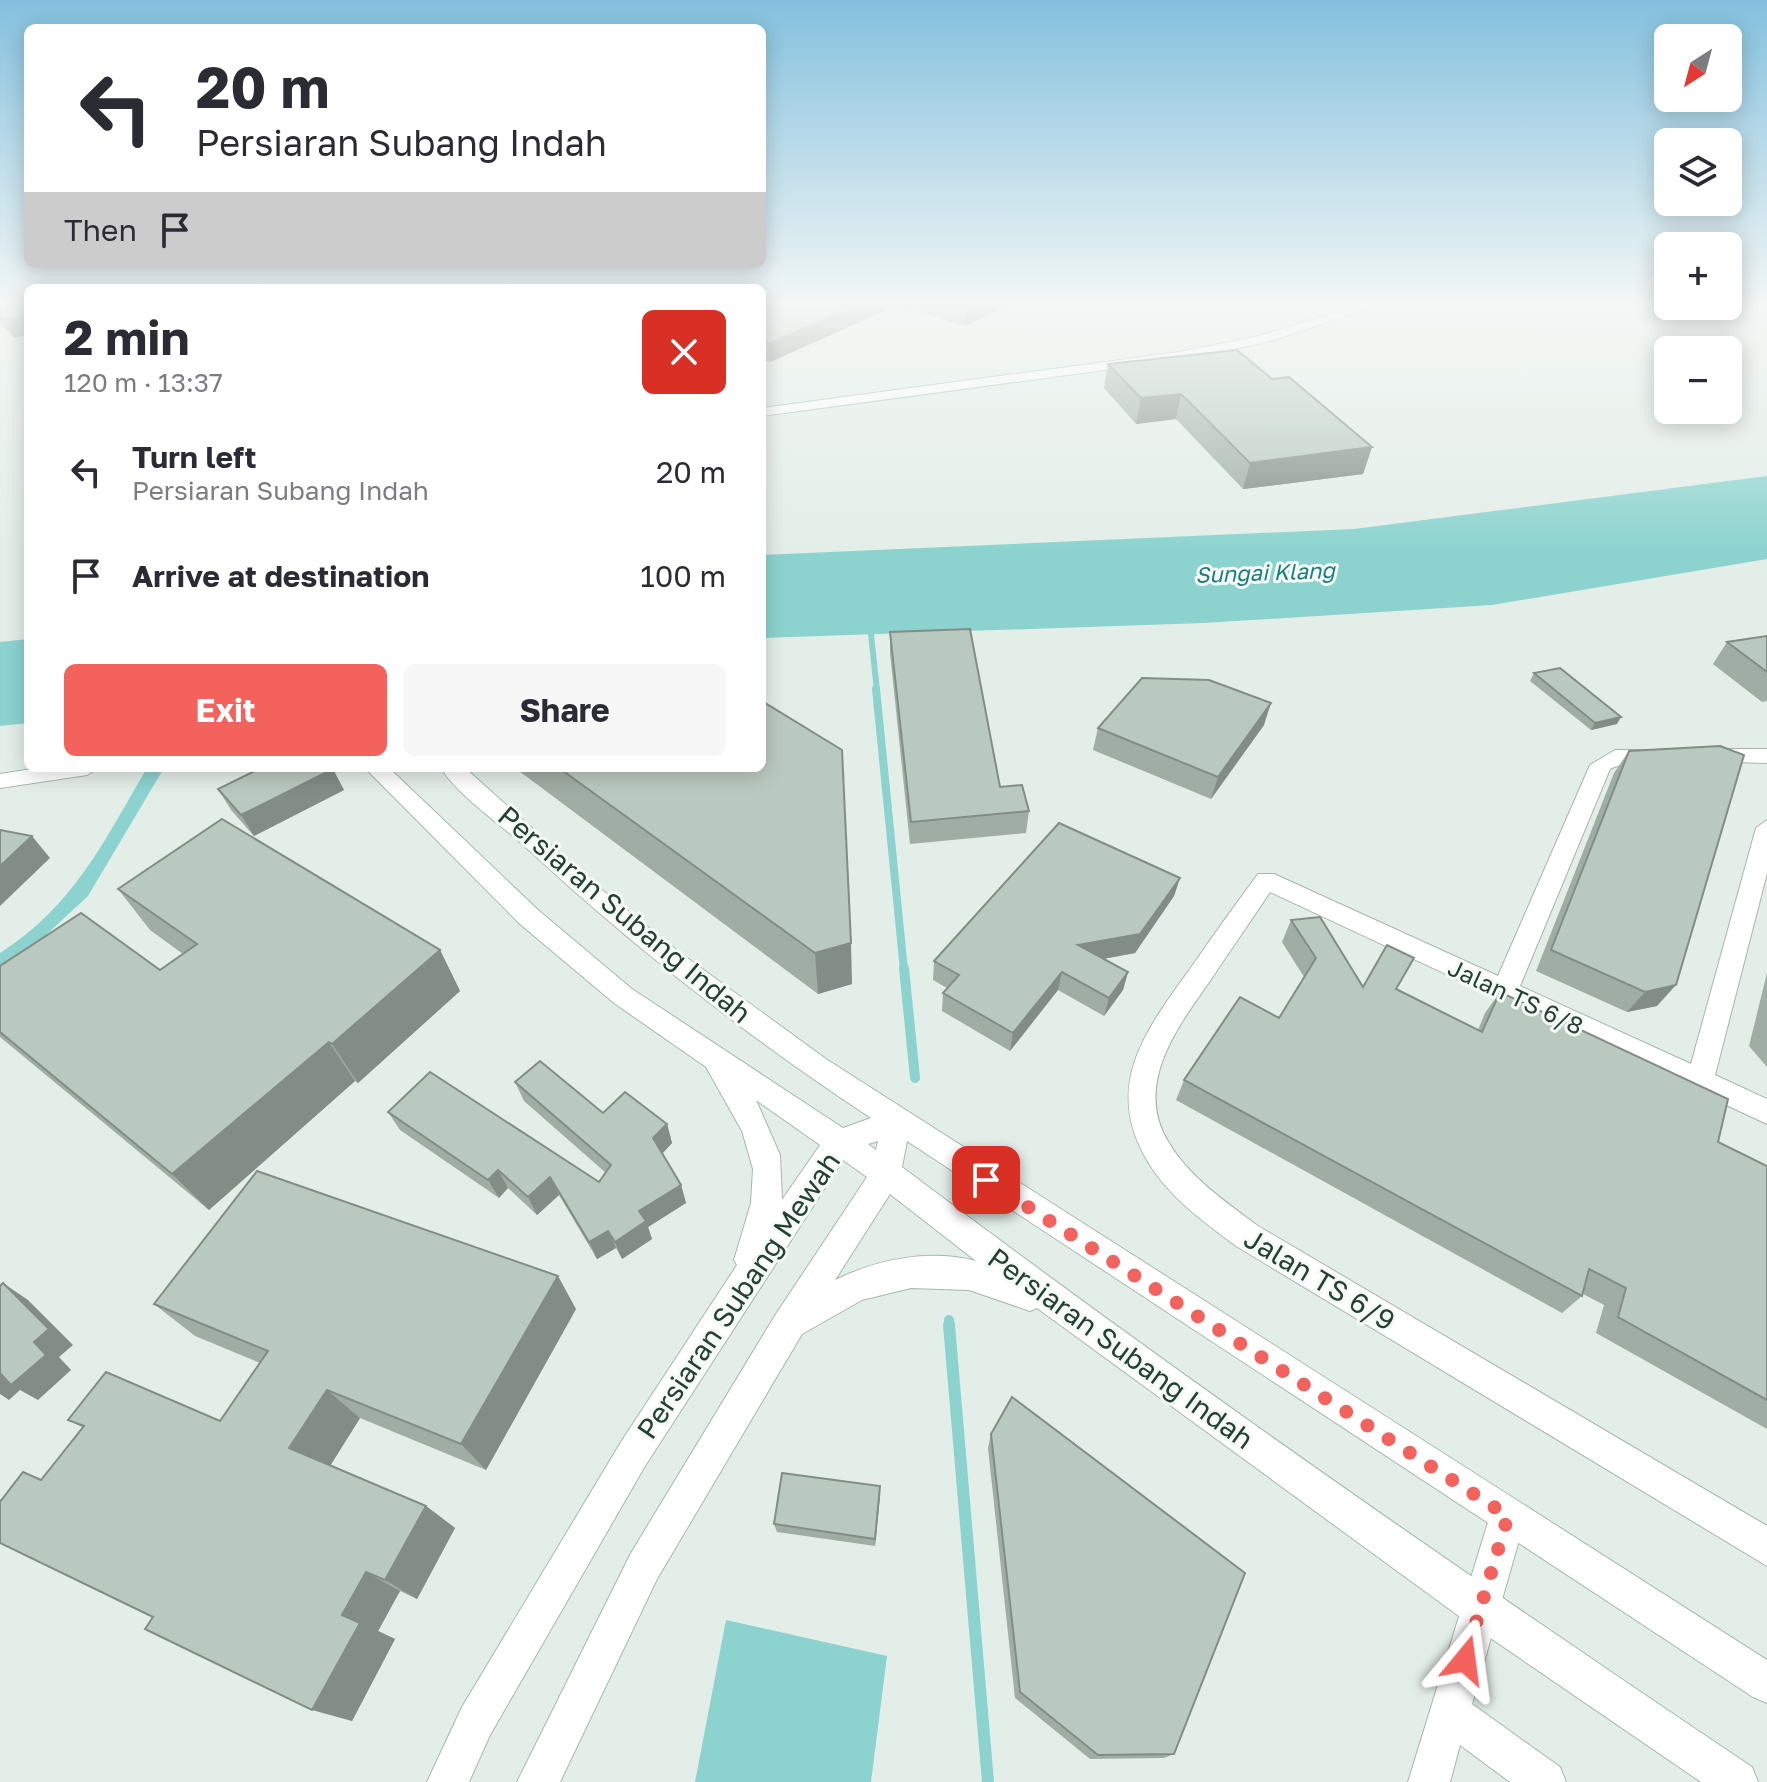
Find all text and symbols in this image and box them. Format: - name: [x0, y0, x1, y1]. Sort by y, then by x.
- north arrow: [1654, 24, 1742, 112]
- map controls: [1654, 24, 1742, 424]
- text: 20 m: [196, 53, 330, 120]
- icon: left: [64, 56, 168, 160]
- text: Persiaran Subang Indah: [196, 121, 607, 164]
- button: layers: [1654, 128, 1742, 216]
- icon: arrive: [153, 208, 197, 252]
- text: Then: [64, 212, 137, 248]
- button: +: [1654, 232, 1742, 320]
- text: 2 min: [64, 308, 189, 366]
- button: close: [642, 310, 726, 394]
- button: −: [1654, 336, 1742, 424]
- text: 120 m · 13:37: [64, 367, 223, 398]
- text: Turn left: [132, 439, 257, 475]
- icon: left: [64, 450, 108, 494]
- text: 20 m: [656, 454, 726, 490]
- text: Persiaran Subang Indah: [132, 475, 429, 506]
- icon: arrive: [64, 554, 108, 598]
- water label: Sungai Klang: [1195, 556, 1337, 588]
- text: Arrive at destination: [132, 558, 429, 594]
- text: 100 m: [640, 558, 726, 594]
- button: Exit: [64, 664, 387, 756]
- button: Share: [403, 664, 726, 756]
- street label: Persiaran Subang Indah: [492, 799, 758, 1029]
- street label: Jalan TS 6/8: [1444, 952, 1588, 1040]
- street label: Persiaran Subang Mewah: [630, 1145, 846, 1445]
- pin: [952, 1146, 1020, 1214]
- icon: arrive: [964, 1158, 1008, 1202]
- street label: Jalan TS 6/9: [1239, 1221, 1401, 1337]
- street label: Persiaran Subang Indah: [982, 1241, 1260, 1455]
- position arrow: [1423, 1618, 1507, 1702]

